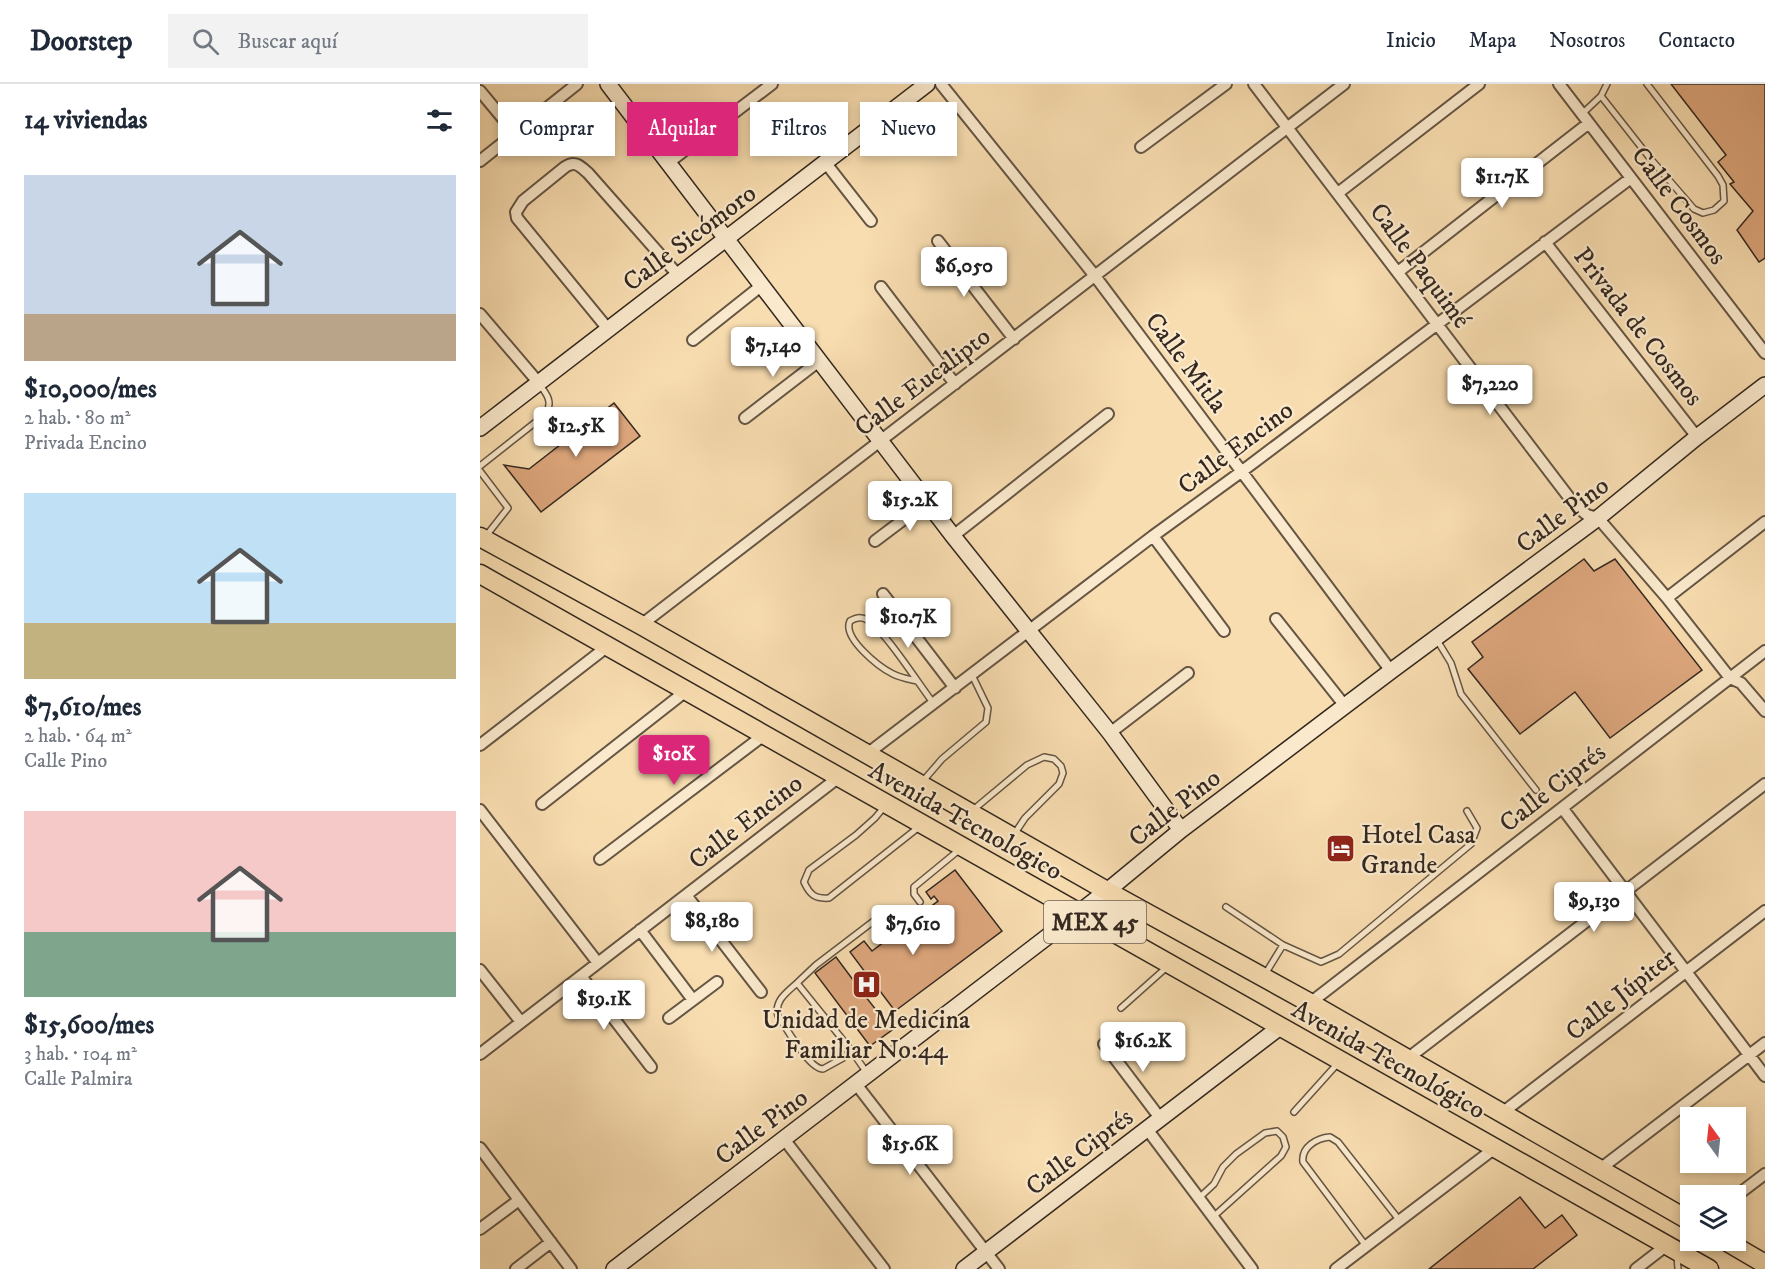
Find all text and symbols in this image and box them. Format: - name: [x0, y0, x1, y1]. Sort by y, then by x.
- search box: [168, 14, 588, 68]
- text: Doorstep: [30, 24, 132, 59]
- icon: search: [189, 25, 222, 58]
- text: Buscar aquí: [237, 28, 338, 55]
- text: Inicio: [1386, 28, 1436, 54]
- text: Mapa: [1469, 28, 1516, 54]
- text: Nosotros: [1549, 28, 1625, 54]
- text: Contacto: [1658, 28, 1735, 54]
- chip: Comprar: [498, 102, 615, 156]
- chip: Alquilar: [627, 102, 738, 156]
- chip: Filtros: [750, 102, 848, 156]
- chip: Nuevo: [860, 102, 957, 156]
- text: 14 viviendas: [24, 104, 147, 137]
- icon: filters: [423, 104, 456, 137]
- street label: Calle Cosmos: [1624, 140, 1734, 272]
- pin: $11.7K: [1453, 158, 1551, 209]
- text: $11.7K: [1475, 165, 1529, 190]
- street label: Calle Sicómoro: [617, 177, 763, 299]
- street label: Calle Paquimé: [1362, 197, 1478, 335]
- icon: home: [186, 214, 294, 322]
- street label: Privada de Cosmos: [1566, 241, 1710, 413]
- pin: $6,050: [915, 247, 1013, 298]
- text: $6,050: [935, 254, 993, 279]
- street label: Calle Mitla: [1137, 306, 1234, 420]
- street label: Calle Eucalipto: [848, 320, 998, 444]
- pin: $7,140: [724, 327, 822, 378]
- text: $7,140: [745, 334, 801, 359]
- pin: $7,220: [1441, 365, 1539, 416]
- text: $7,220: [1461, 372, 1519, 397]
- text: $10,000/mes: [24, 373, 157, 406]
- street label: Calle Encino: [1172, 394, 1300, 502]
- text: 2 hab. · 80 m²: [24, 406, 131, 431]
- pin: $12.5K: [527, 407, 625, 458]
- text: $12.5K: [548, 414, 604, 439]
- text: Privada Encino: [24, 431, 147, 456]
- street label: Calle Pino: [1510, 469, 1616, 561]
- pin: $15.2K: [861, 481, 959, 532]
- text: $15.2K: [882, 488, 938, 513]
- icon: home: [186, 532, 294, 640]
- pin: $10.7K: [859, 598, 957, 649]
- text: $10.7K: [879, 605, 937, 630]
- text: $7,610/mes: [24, 691, 142, 724]
- text: 2 hab. · 64 m²: [24, 724, 132, 749]
- pin: $10K: [638, 735, 710, 786]
- street label: Calle Ciprés: [1493, 736, 1613, 840]
- text: $10K: [653, 742, 696, 767]
- text: Calle Pino: [24, 749, 107, 774]
- street label: Avenida Tecnológico: [863, 754, 1068, 888]
- street label: Calle Pino: [1122, 762, 1228, 854]
- street label: Calle Encino: [682, 767, 810, 877]
- place label: Hotel Casa Grande: [1361, 819, 1476, 882]
- hotel icon: Hotel Casa Grande: [1324, 833, 1356, 865]
- icon: home: [186, 850, 294, 958]
- pin: $9,130: [1545, 882, 1643, 933]
- text: $9,130: [1568, 889, 1620, 914]
- road number: MEX 45: [1044, 901, 1146, 943]
- pin: $8,180: [663, 902, 761, 953]
- pin: $7,610: [864, 905, 962, 956]
- text: $8,180: [685, 909, 739, 934]
- text: $7,610: [885, 912, 941, 937]
- street label: Calle Júpiter: [1559, 942, 1683, 1049]
- hospital icon: Unidad de Medicina Familiar No:44: [850, 969, 882, 1001]
- pin: $19.1K: [555, 980, 653, 1031]
- text: $19.1K: [577, 987, 631, 1012]
- street label: Avenida Tecnológico: [1286, 993, 1491, 1127]
- place label: Unidad de Medicina Familiar No:44: [762, 1004, 970, 1067]
- text: $15,600/mes: [24, 1009, 154, 1042]
- pin: $16.2K: [1094, 1022, 1192, 1073]
- text: $16.2K: [1114, 1029, 1172, 1054]
- text: 3 hab. · 104 m²: [24, 1042, 137, 1067]
- text: Calle Palmira: [24, 1067, 133, 1092]
- street label: Calle Pino: [709, 1081, 815, 1173]
- street label: Calle Ciprés: [1020, 1101, 1140, 1203]
- north arrow: [1680, 1107, 1746, 1173]
- map controls: [1680, 1107, 1746, 1251]
- pin: $15.6K: [861, 1125, 959, 1176]
- text: $15.6K: [882, 1132, 938, 1157]
- button: layers: [1680, 1185, 1746, 1251]

